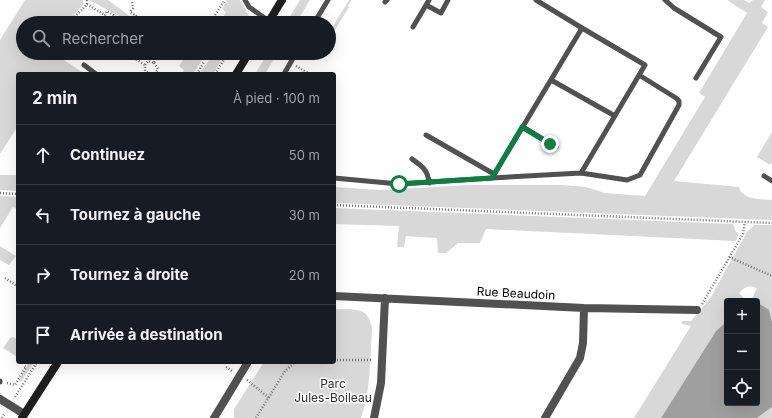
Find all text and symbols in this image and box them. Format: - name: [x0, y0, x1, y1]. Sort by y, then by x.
- search box: [16, 16, 336, 60]
- icon: search: [30, 27, 52, 49]
- text: Rechercher: [62, 29, 144, 48]
- text: 2 min: [32, 88, 77, 108]
- text: À pied · 100 m: [233, 90, 320, 106]
- route end: [541, 135, 559, 153]
- icon: ahead: [32, 144, 54, 166]
- text: Continuez: [70, 145, 145, 164]
- text: 50 m: [289, 147, 320, 163]
- route start: [390, 175, 408, 193]
- icon: left: [32, 204, 54, 226]
- text: Tournez à gauche: [70, 205, 201, 224]
- text: 30 m: [289, 207, 320, 223]
- icon: right: [32, 264, 54, 286]
- text: Tournez à droite: [70, 265, 189, 284]
- text: 20 m: [289, 267, 320, 283]
- street label: Rue Beaudoin: [476, 283, 556, 303]
- map controls: [724, 298, 760, 406]
- button: +: [724, 298, 760, 334]
- icon: arrive: [32, 324, 54, 346]
- text: Arrivée à destination: [70, 325, 223, 344]
- button: −: [724, 334, 760, 370]
- button: locate: [724, 370, 760, 406]
- park label: Parc Jules-Boileau: [294, 376, 372, 405]

